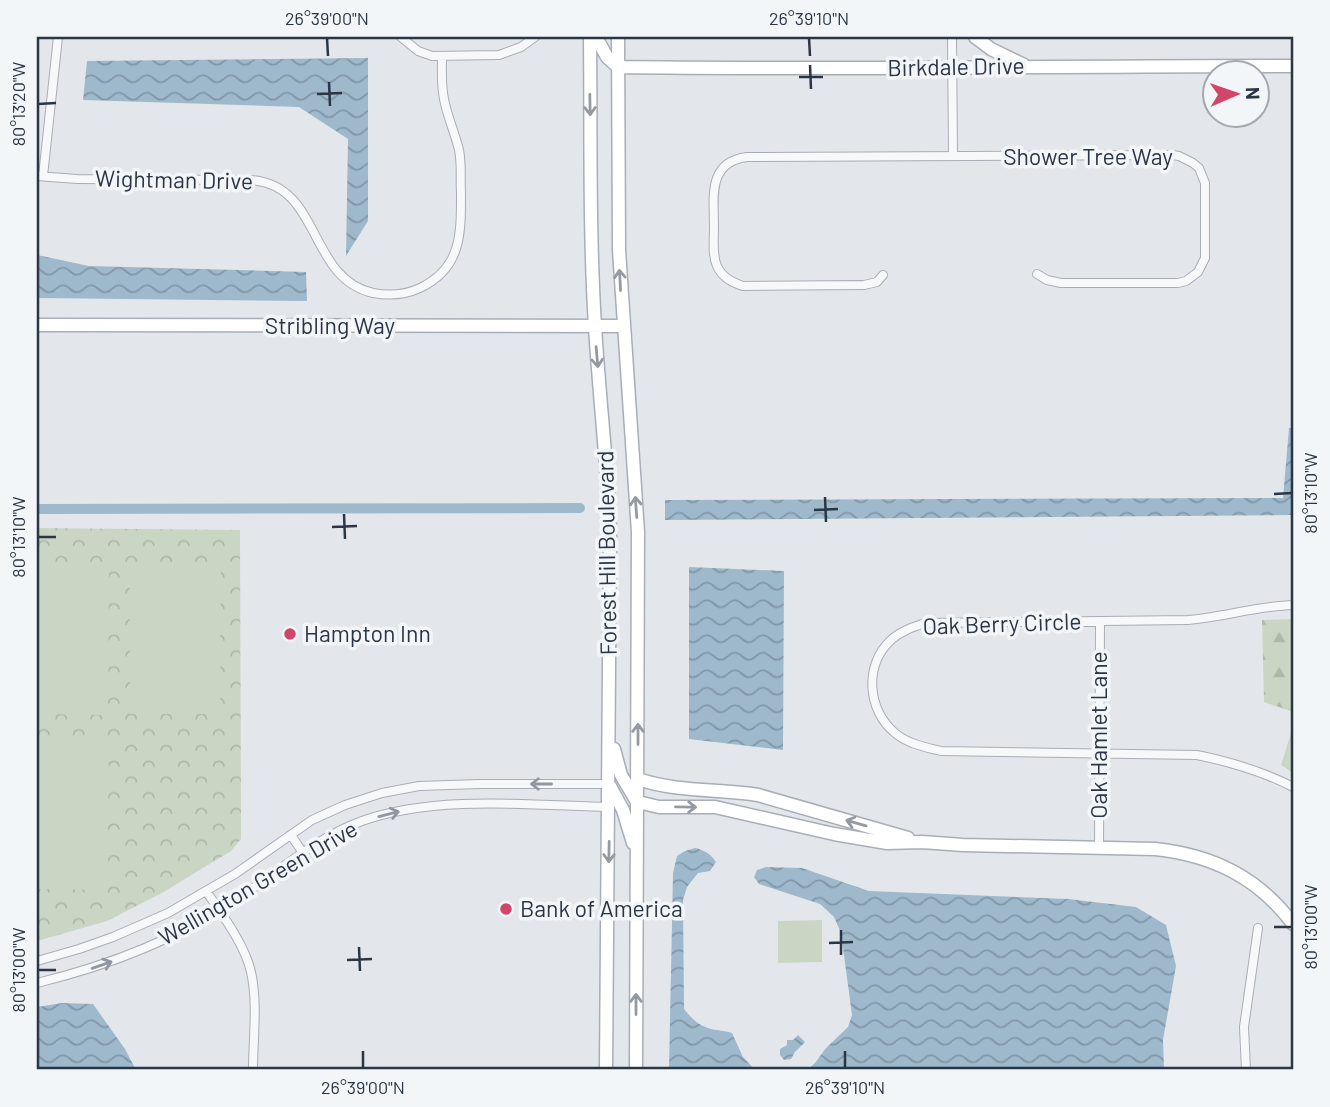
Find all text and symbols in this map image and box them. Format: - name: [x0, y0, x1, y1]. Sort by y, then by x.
- text: 26°39'00"N: [285, 7, 369, 29]
- text: 26°39'10"N: [769, 7, 849, 29]
- street label: Birkdale Drive: [887, 51, 1025, 81]
- north arrow: [1200, 60, 1270, 130]
- text: 80°13'20"W: [7, 61, 29, 146]
- text: N: [1242, 87, 1265, 100]
- one-way arrow: [584, 93, 597, 116]
- street label: Shower Tree Way: [1003, 142, 1173, 170]
- street label: Wightman Drive: [95, 164, 253, 194]
- one-way arrow: [614, 268, 627, 291]
- street label: Stribling Way: [265, 311, 396, 339]
- one-way arrow: [591, 345, 604, 368]
- street label: Forest Hill Boulevard: [590, 450, 622, 656]
- text: 80°13'10"W: [1299, 452, 1321, 534]
- text: 80°13'10"W: [7, 496, 29, 578]
- one-way arrow: [629, 496, 642, 518]
- street label: Oak Berry Circle: [922, 606, 1082, 640]
- place label: Hampton Inn: [304, 619, 431, 647]
- marker: Hampton Inn: [282, 626, 298, 642]
- street label: Oak Hamlet Lane: [1084, 651, 1112, 819]
- one-way arrow: [631, 723, 645, 746]
- one-way arrow: [530, 777, 553, 791]
- one-way arrow: [674, 800, 697, 814]
- one-way arrow: [377, 807, 399, 820]
- street label: Wellington Green Drive: [153, 814, 362, 951]
- one-way arrow: [846, 816, 868, 829]
- one-way arrow: [602, 840, 615, 863]
- text: 80°13'00"W: [1299, 884, 1321, 970]
- place label: Bank of America: [520, 894, 683, 922]
- marker: Bank of America: [498, 901, 514, 917]
- text: 80°13'00"W: [7, 927, 29, 1013]
- one-way arrow: [91, 958, 113, 970]
- one-way arrow: [629, 992, 643, 1015]
- text: 26°39'00"N: [321, 1076, 405, 1098]
- text: 26°39'10"N: [805, 1076, 885, 1098]

